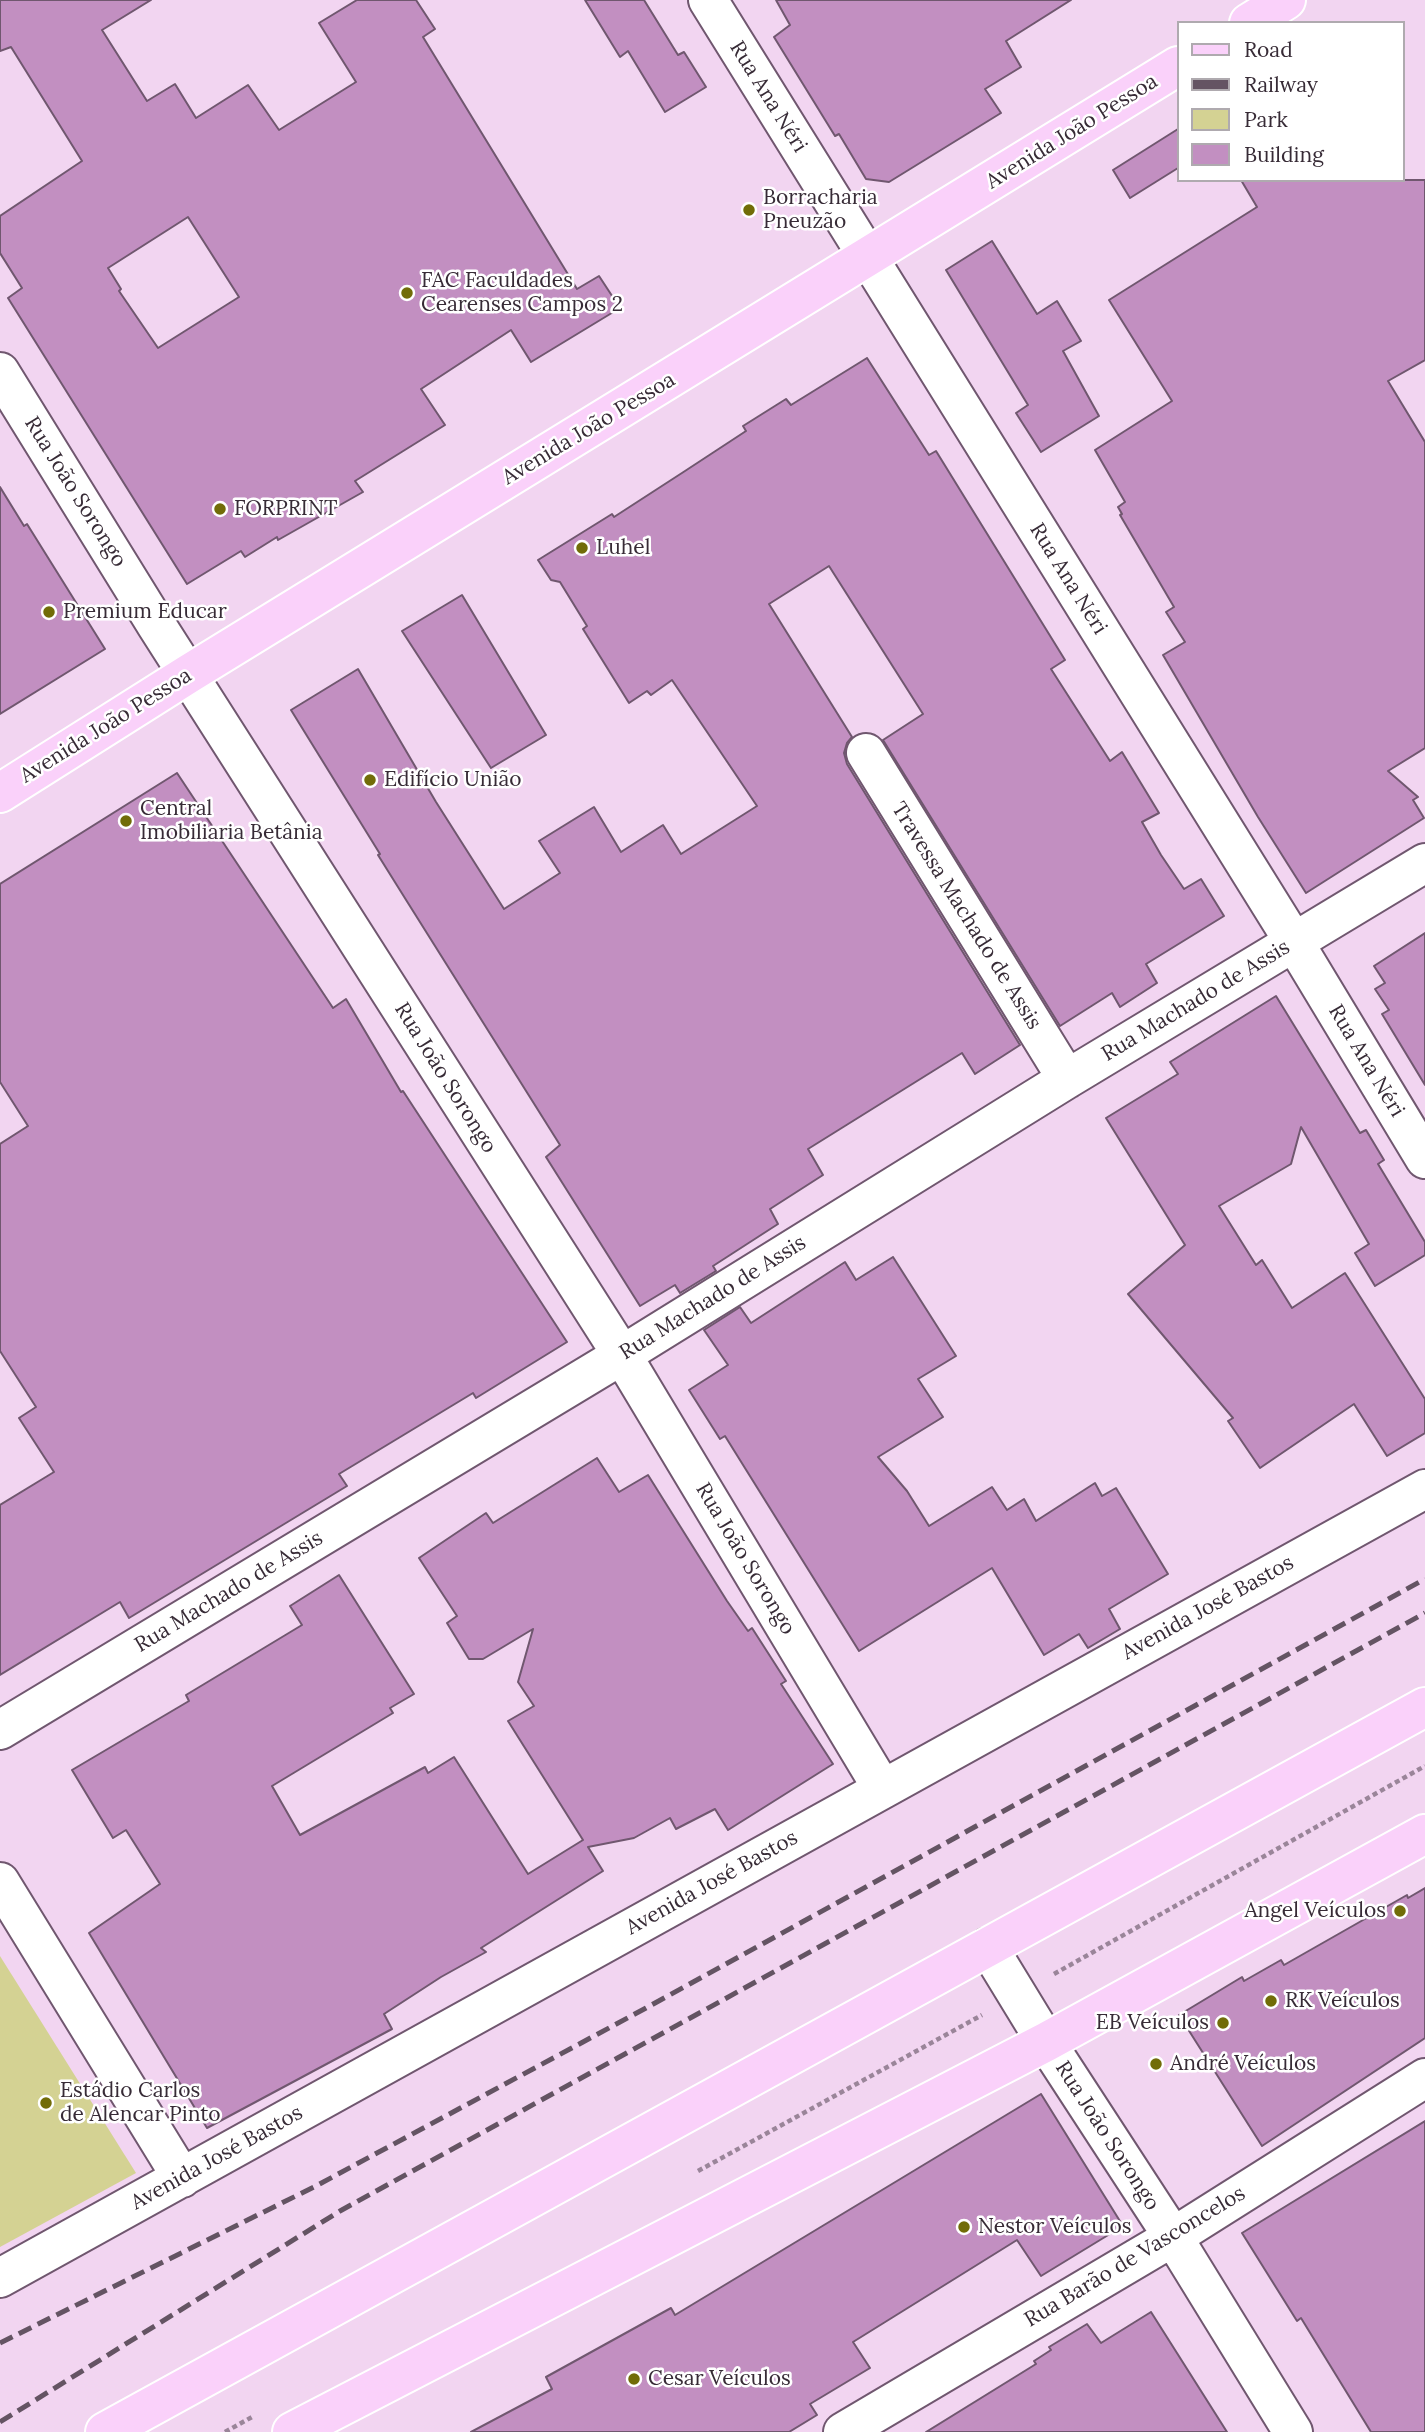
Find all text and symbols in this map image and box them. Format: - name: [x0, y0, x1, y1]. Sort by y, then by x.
- legend: [1176, 21, 1404, 182]
- text: Road: [1244, 36, 1293, 63]
- street label: Rua Ana Néri: [724, 37, 812, 157]
- street label: Avenida João Pessoa: [982, 69, 1162, 195]
- text: Railway: [1244, 71, 1318, 98]
- text: Park: [1244, 106, 1288, 133]
- text: Building: [1244, 141, 1324, 168]
- place label: Borracharia Pneuzão: [763, 185, 878, 235]
- marker: Borracharia Pneuzão: [741, 202, 757, 218]
- place label: FAC Faculdades Cearenses Campos 2: [421, 268, 623, 318]
- marker: FAC Faculdades Cearenses Campos 2: [399, 285, 415, 301]
- street label: Avenida João Pessoa: [498, 367, 680, 491]
- street label: Rua João Sorongo: [19, 412, 131, 572]
- place label: FORPRINT: [234, 496, 337, 522]
- marker: FORPRINT: [212, 501, 228, 517]
- street label: Rua Ana Néri: [1024, 519, 1112, 639]
- place label: Luhel: [596, 535, 650, 561]
- marker: Luhel: [574, 540, 590, 556]
- place label: Premium Educar: [63, 599, 227, 625]
- marker: Premium Educar: [41, 604, 57, 620]
- street label: Avenida João Pessoa: [16, 663, 196, 789]
- place label: Edifício União: [384, 767, 522, 793]
- marker: Edifício União: [362, 772, 378, 788]
- place label: Central Imobiliaria Betânia: [140, 796, 323, 846]
- street label: Travessa Machado de Assis: [886, 798, 1046, 1034]
- marker: Central Imobiliaria Betânia: [118, 813, 134, 829]
- street label: Rua Machado de Assis: [1097, 935, 1295, 1067]
- street label: Rua João Sorongo: [389, 998, 501, 1158]
- street label: Rua Ana Néri: [1323, 1000, 1409, 1122]
- street label: Rua Machado de Assis: [615, 1230, 811, 1366]
- street label: Rua João Sorongo: [690, 1478, 800, 1640]
- street label: Rua Machado de Assis: [130, 1526, 328, 1658]
- street label: Avenida José Bastos: [1118, 1550, 1298, 1666]
- street label: Avenida José Bastos: [622, 1825, 802, 1941]
- place label: Angel Veículos: [1244, 1898, 1386, 1924]
- marker: Angel Veículos: [1392, 1903, 1408, 1919]
- place label: RK Veículos: [1285, 1988, 1400, 2014]
- marker: RK Veículos: [1263, 1993, 1279, 2009]
- place label: EB Veículos: [1096, 2010, 1209, 2036]
- marker: EB Veículos: [1215, 2015, 1231, 2031]
- place label: André Veículos: [1170, 2051, 1316, 2077]
- marker: André Veículos: [1148, 2056, 1164, 2072]
- street label: Rua João Sorongo: [1049, 2057, 1165, 2215]
- place label: Estádio Carlos de Alencar Pinto: [60, 2078, 221, 2128]
- marker: Estádio Carlos de Alencar Pinto: [38, 2095, 54, 2111]
- street label: Avenida José Bastos: [127, 2100, 307, 2216]
- street label: Rua Barão de Vasconcelos: [1020, 2181, 1250, 2333]
- place label: Nestor Veículos: [978, 2214, 1132, 2240]
- marker: Nestor Veículos: [956, 2219, 972, 2235]
- place label: Cesar Veículos: [648, 2366, 791, 2392]
- marker: Cesar Veículos: [626, 2371, 642, 2387]

